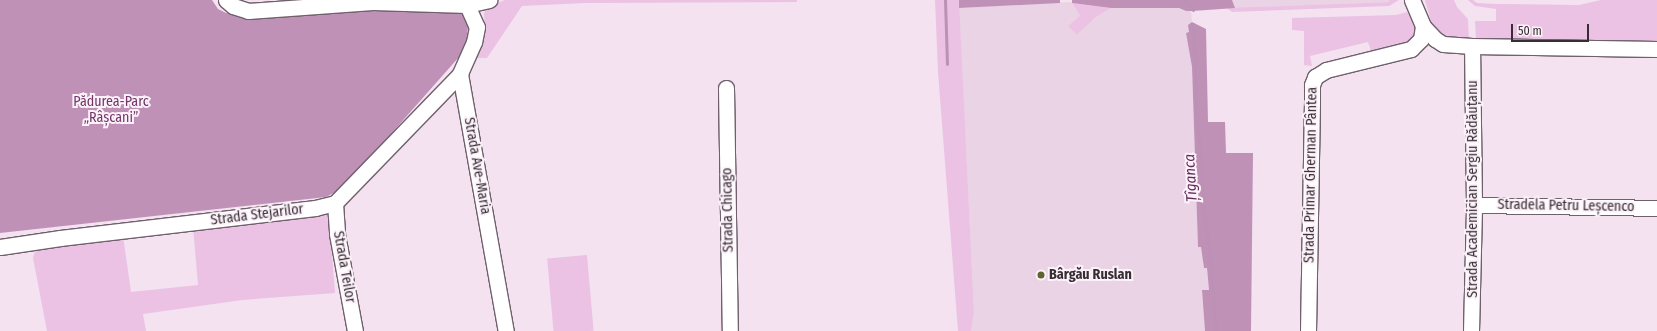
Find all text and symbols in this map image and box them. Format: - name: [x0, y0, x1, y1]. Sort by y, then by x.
- scale bar: [1513, 16, 1591, 42]
- text: 50 m: [1518, 24, 1542, 38]
- street label: Strada Academician Sergiu Rădăuțanu: [1465, 80, 1481, 298]
- street label: Strada Primar Gherman Pântea: [1301, 87, 1321, 263]
- park label: Pădurea-Parc „Râșcani”: [73, 94, 149, 126]
- street label: Strada Ave-Maria: [460, 116, 494, 216]
- water label: Țîganca: [1181, 154, 1201, 202]
- street label: Strada Chicago: [719, 168, 737, 252]
- street label: Stradela Petru Leșcenco: [1497, 196, 1635, 216]
- street label: Strada Stejarilor: [210, 201, 304, 229]
- street label: Strada Teilor: [329, 230, 359, 304]
- place label: Bârgău Ruslan: [1049, 267, 1132, 283]
- marker: Bârgău Ruslan: [1036, 270, 1046, 280]

